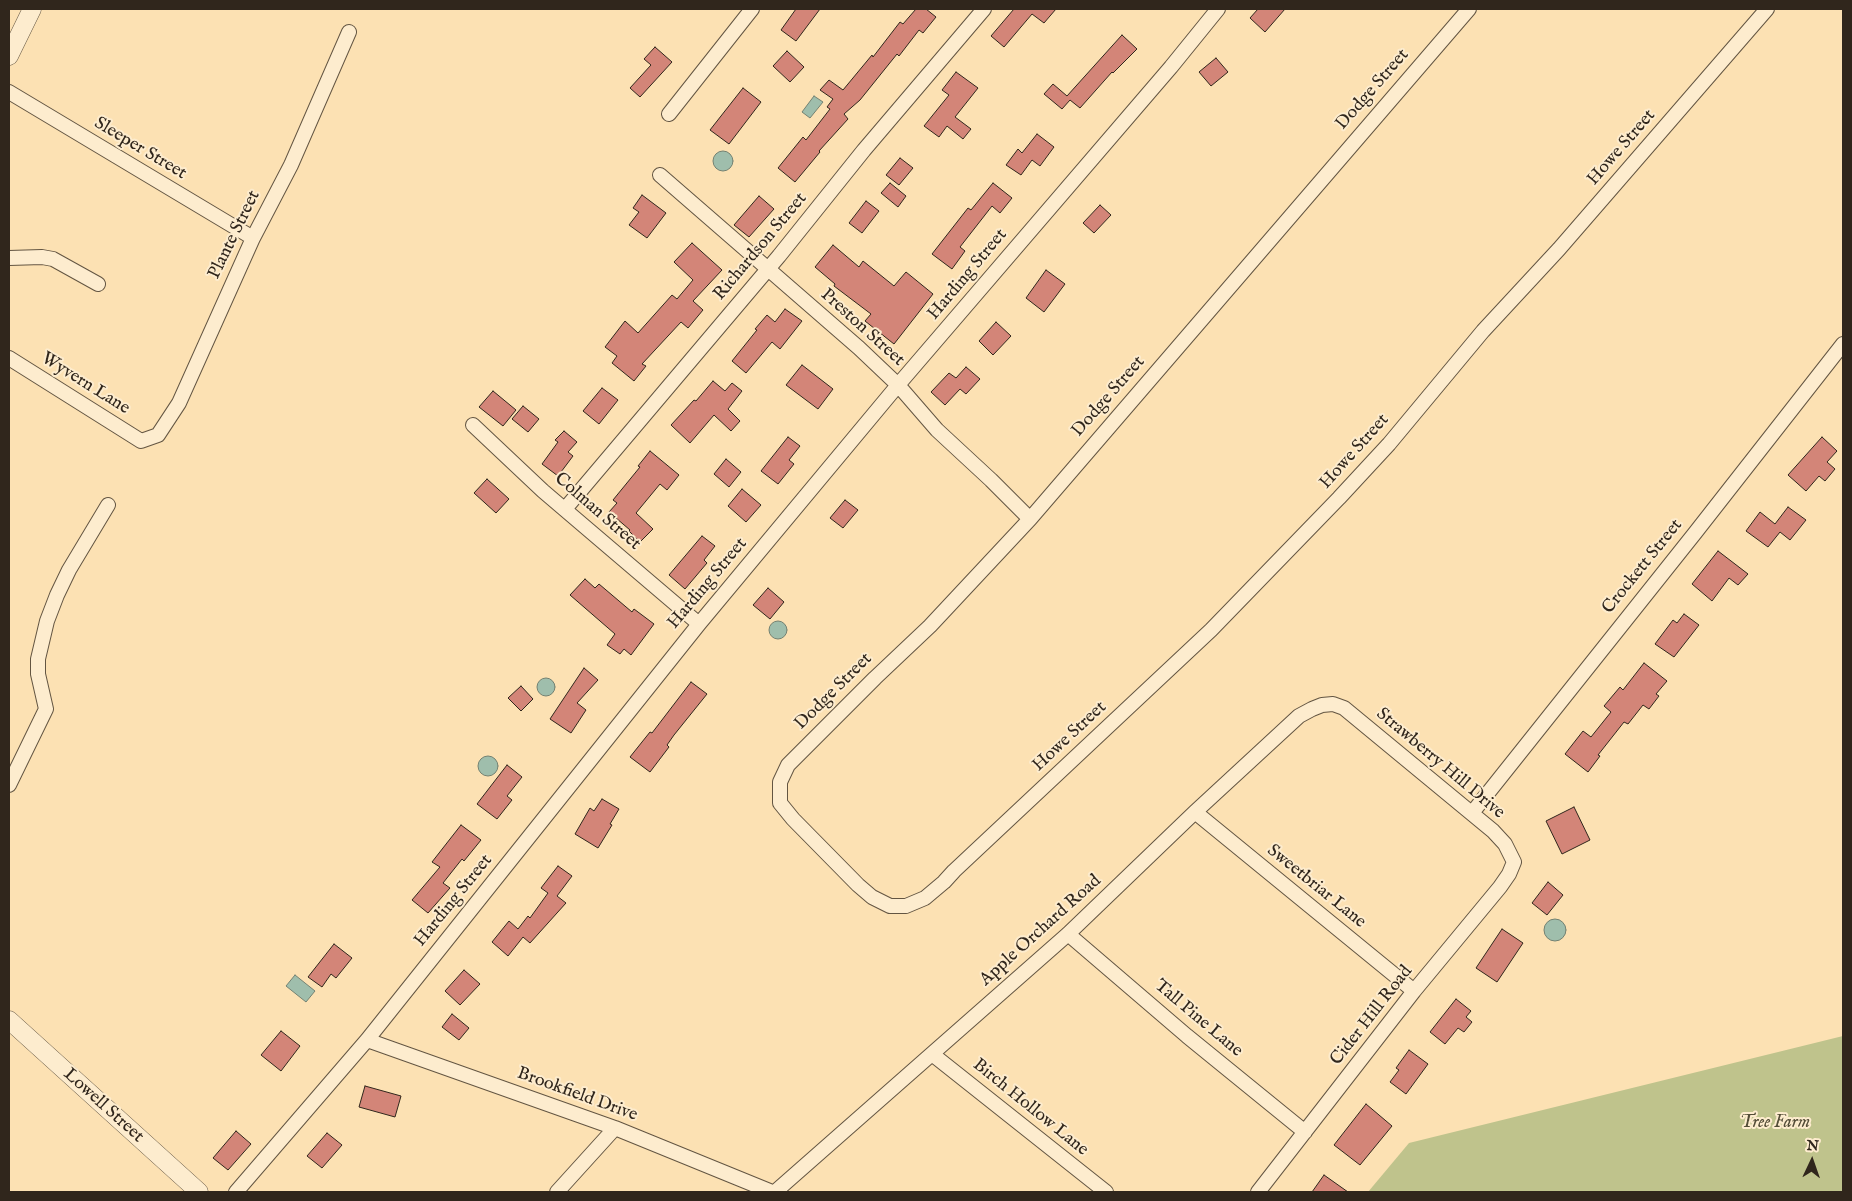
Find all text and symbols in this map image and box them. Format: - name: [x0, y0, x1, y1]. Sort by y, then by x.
- street label: Dodge Street: [1332, 45, 1414, 135]
- street label: Howe Street: [1583, 106, 1661, 190]
- street label: Sleeper Street: [90, 113, 190, 185]
- street label: Plante Street: [204, 187, 266, 283]
- street label: Richardson Street: [710, 189, 812, 305]
- street label: Harding Street: [924, 225, 1012, 325]
- street label: Preston Street: [816, 285, 908, 371]
- street label: Wyvern Lane: [37, 348, 133, 420]
- street label: Dodge Street: [1068, 352, 1150, 442]
- street label: Howe Street: [1316, 410, 1394, 494]
- street label: Colman Street: [549, 469, 645, 555]
- street label: Crockett Street: [1598, 515, 1688, 619]
- street label: Harding Street: [664, 534, 752, 634]
- street label: Dodge Street: [791, 649, 877, 735]
- street label: Howe Street: [1028, 697, 1112, 777]
- street label: Strawberry Hill Drive: [1371, 704, 1509, 824]
- street label: Sweetbriar Lane: [1262, 840, 1370, 934]
- street label: Harding Street: [410, 851, 498, 951]
- street label: Apple Orchard Road: [976, 871, 1106, 991]
- street label: Cider Hill Road: [1326, 962, 1418, 1070]
- street label: Tall Pine Lane: [1149, 976, 1247, 1062]
- street label: Birch Hollow Lane: [968, 1055, 1092, 1161]
- street label: Brookfield Drive: [514, 1063, 640, 1127]
- street label: Lowell Street: [58, 1064, 148, 1148]
- park label: Tree Farm: [1740, 1112, 1810, 1134]
- north arrow: [1787, 1136, 1837, 1186]
- text: N: [1806, 1137, 1819, 1155]

